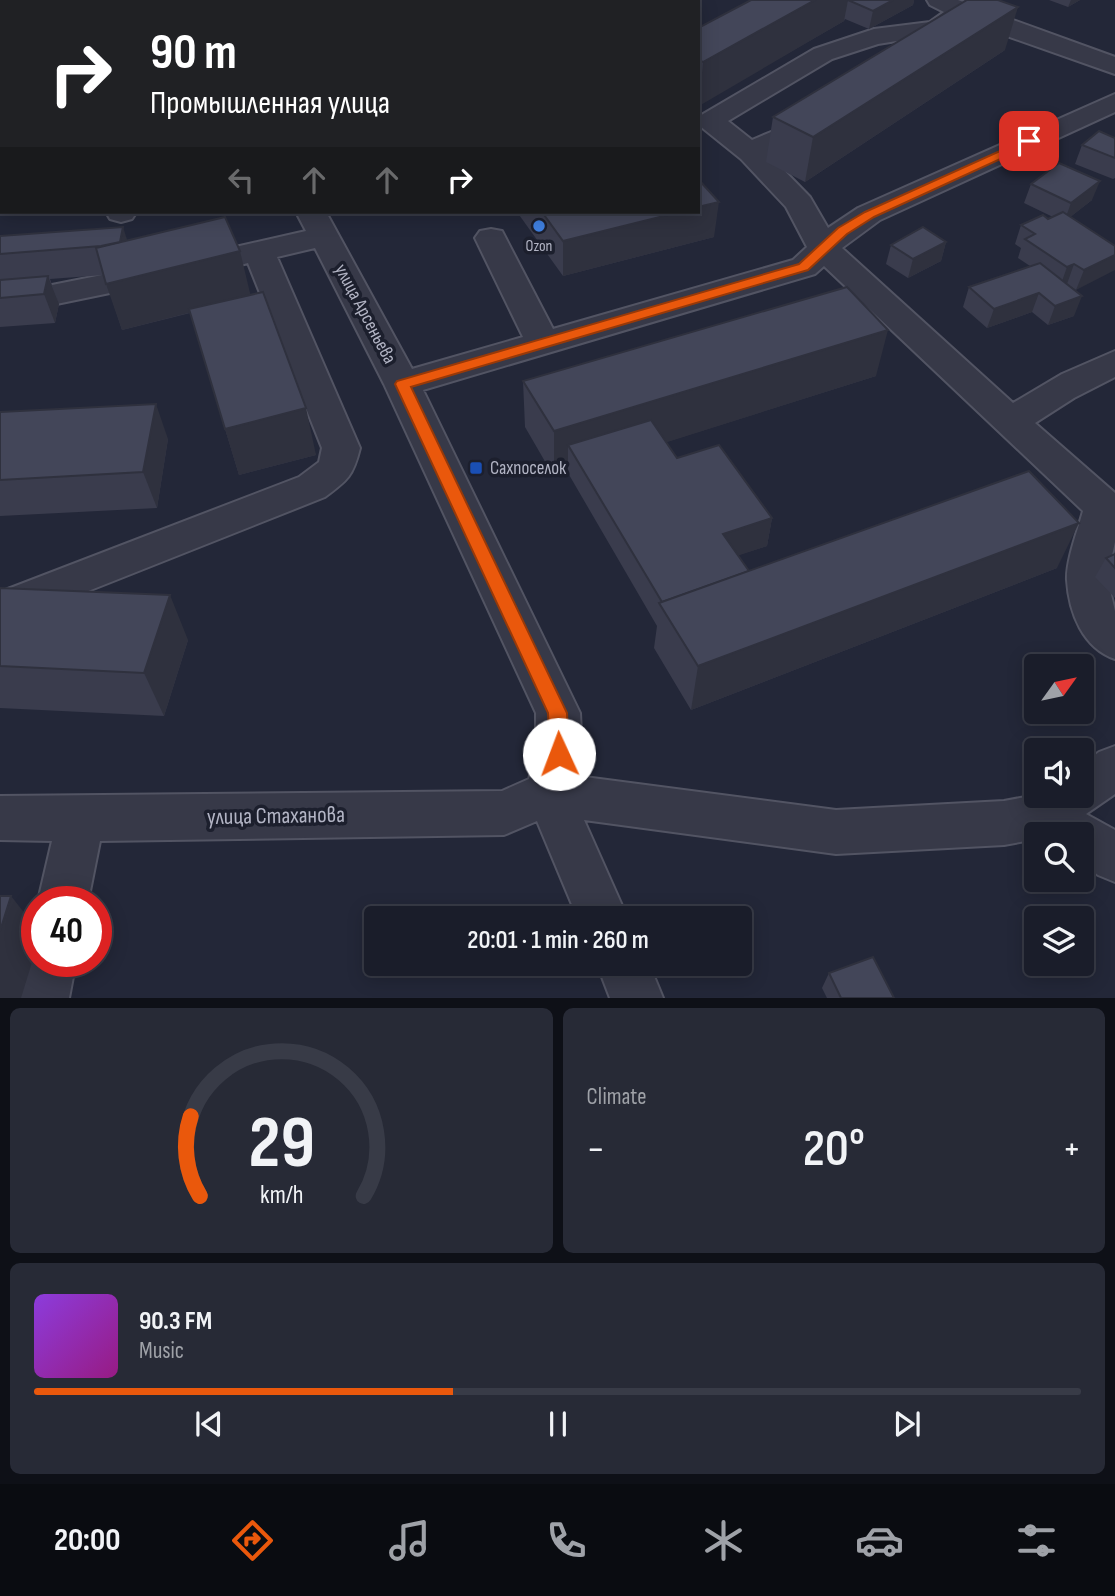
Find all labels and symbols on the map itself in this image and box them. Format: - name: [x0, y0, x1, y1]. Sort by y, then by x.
- pin: [999, 111, 1059, 171]
- marker: Ozon: [531, 218, 547, 234]
- place label: Ozon: [526, 237, 552, 256]
- street label: улица Арсеньева: [329, 260, 401, 368]
- place label: Сахпоселок: [490, 457, 567, 480]
- marker: Сахпоселок: [468, 460, 484, 476]
- north arrow: [1024, 654, 1094, 724]
- position arrow: [522, 717, 596, 791]
- street label: улица Стаханова: [207, 801, 345, 831]
- speed limit sign: 40: [21, 886, 112, 977]

